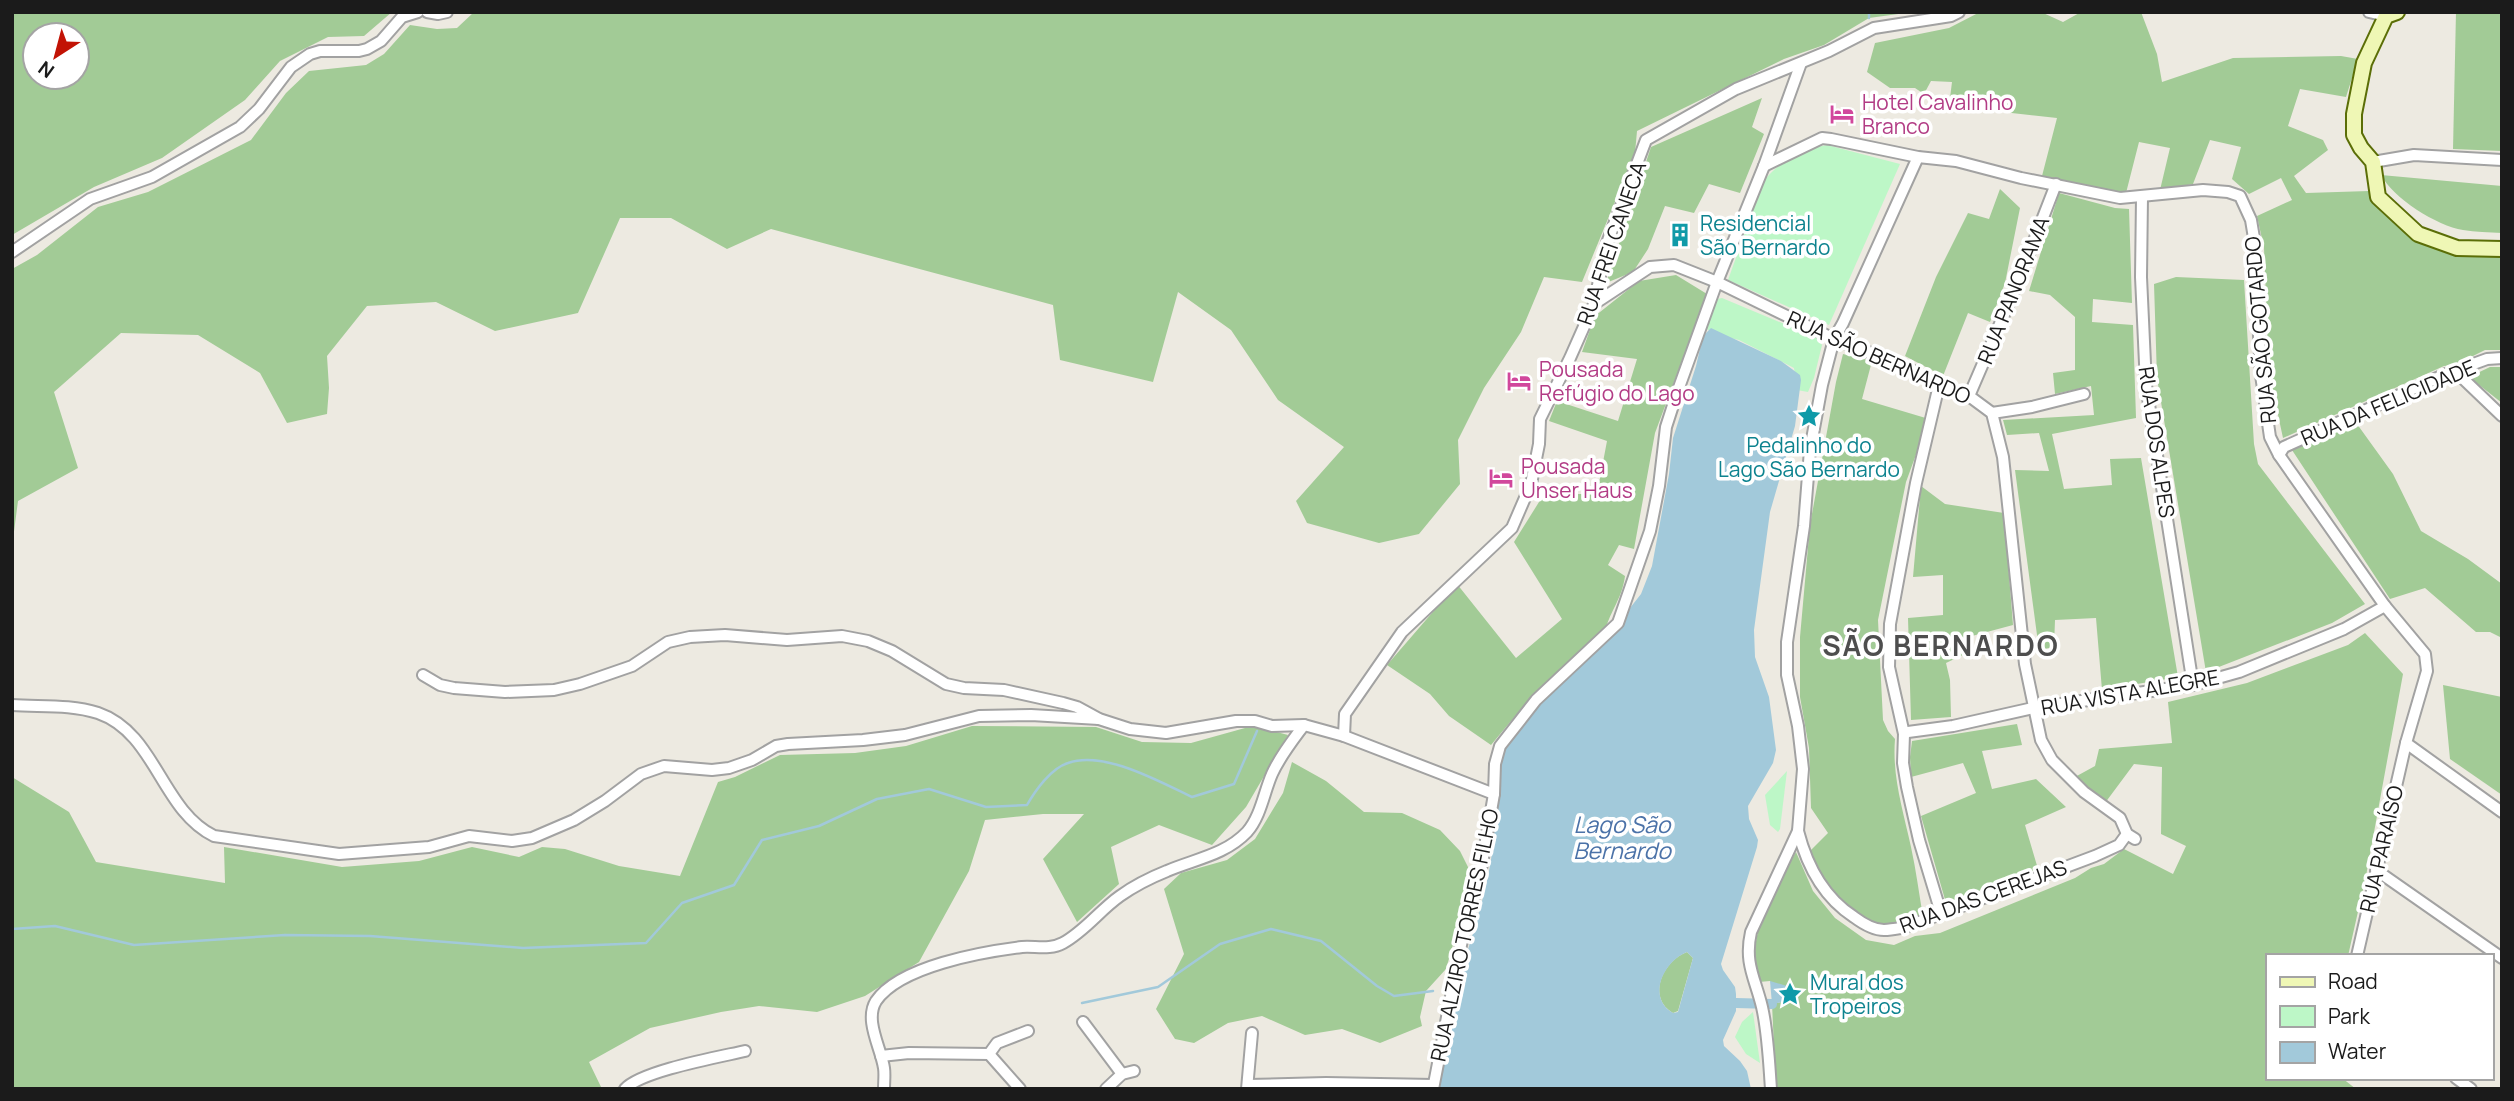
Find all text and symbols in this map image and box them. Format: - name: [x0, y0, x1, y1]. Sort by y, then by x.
- north arrow: [21, 21, 91, 91]
- text: N: [33, 55, 59, 84]
- place label: Hotel Cavalinho Branco: [1862, 88, 2013, 140]
- hotel icon: Hotel Cavalinho Branco: [1828, 100, 1856, 128]
- street label: RUA FREI CANECA: [1570, 157, 1652, 329]
- place label: Residencial São Bernardo: [1700, 209, 1830, 261]
- street label: RUA PANORAMA: [1971, 212, 2055, 368]
- building icon: Residencial São Bernardo: [1666, 221, 1694, 249]
- street label: RUA SÃO GOTARDO: [2238, 235, 2282, 425]
- street label: RUA SÃO BERNARDO: [1783, 304, 1975, 410]
- street label: RUA DA FELICIDADE: [2296, 353, 2480, 451]
- place label: Pousada Refúgio do Lago: [1539, 355, 1695, 407]
- street label: RUA DOS ALPES: [2133, 365, 2181, 519]
- hotel icon: Pousada Refúgio do Lago: [1505, 367, 1533, 395]
- place icon: Pedalinho do Lago São Bernardo: [1795, 402, 1823, 430]
- place label: Pedalinho do Lago São Bernardo: [1718, 431, 1900, 483]
- place label: Pousada Unser Haus: [1521, 452, 1633, 504]
- hotel icon: Pousada Unser Haus: [1487, 464, 1515, 492]
- district label: SÃO BERNARDO: [1822, 626, 2060, 664]
- street label: RUA VISTA ALEGRE: [2039, 663, 2221, 721]
- street label: RUA PARAÍSO: [2353, 783, 2409, 915]
- street label: RUA ALZIRO TORRES FILHO: [1424, 806, 1504, 1064]
- water label: Lago São Bernardo: [1573, 808, 1672, 866]
- street label: RUA DAS CEREJAS: [1896, 853, 2070, 939]
- legend: [2266, 954, 2493, 1080]
- text: Road: [2328, 967, 2378, 995]
- place label: Mural dos Tropeiros: [1810, 968, 1904, 1020]
- place icon: Mural dos Tropeiros: [1776, 980, 1804, 1008]
- text: Park: [2328, 1002, 2370, 1030]
- text: Water: [2328, 1037, 2387, 1065]

